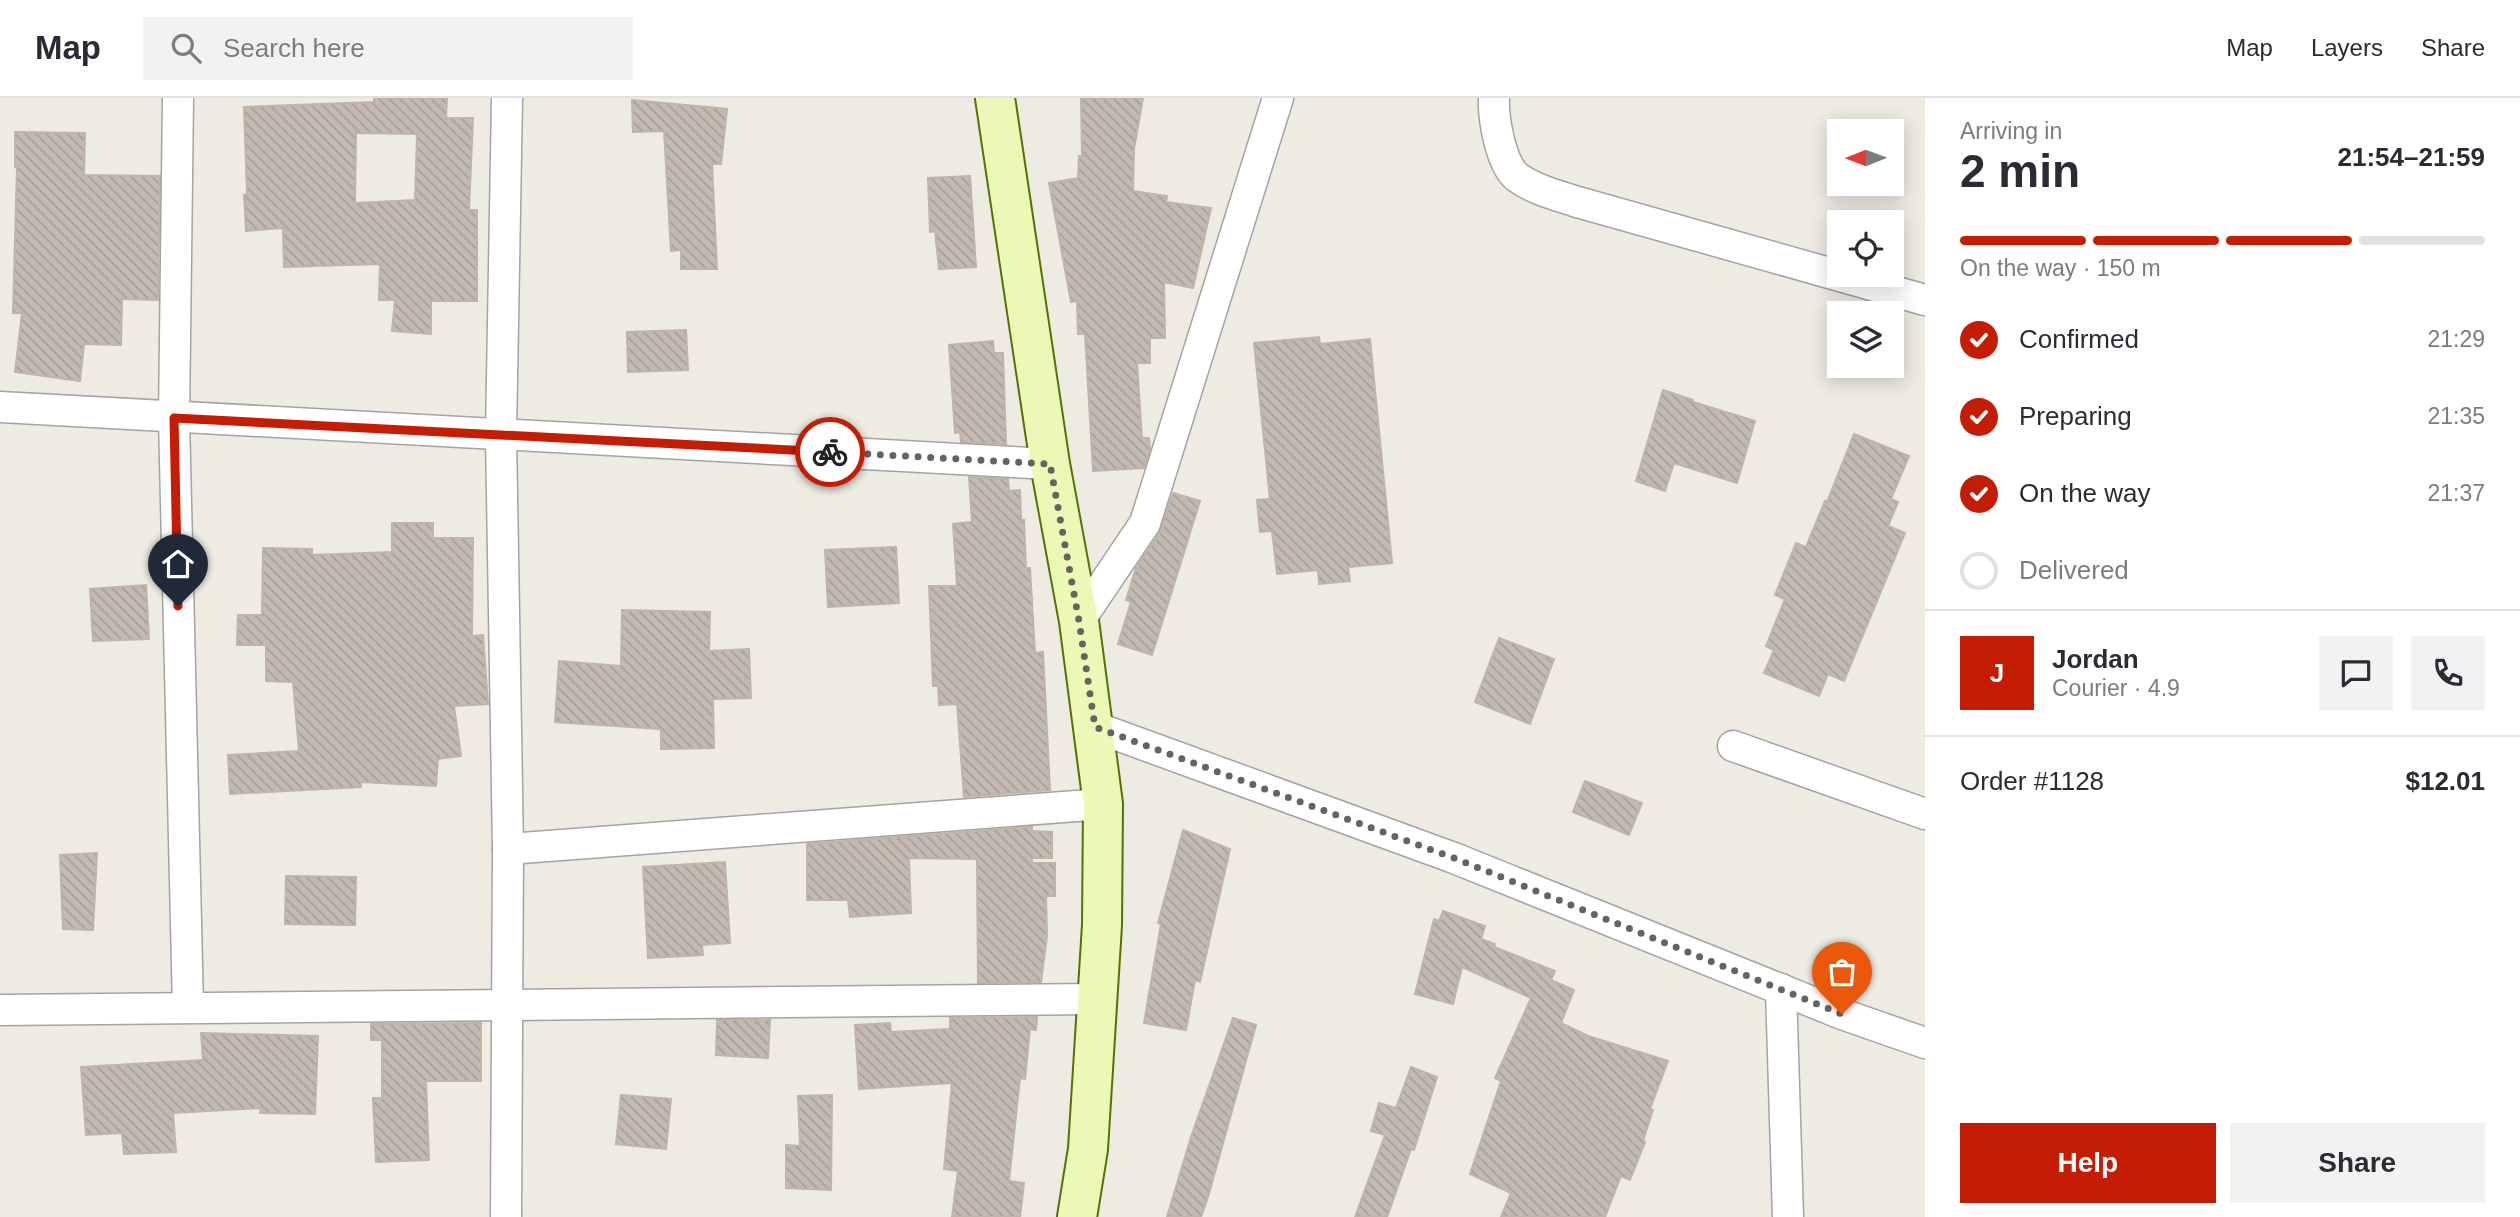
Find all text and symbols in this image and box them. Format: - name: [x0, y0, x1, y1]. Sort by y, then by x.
- search box: [143, 17, 633, 80]
- text: Map: [35, 29, 101, 66]
- icon: search: [167, 29, 205, 67]
- text: Search here: [223, 33, 365, 63]
- text: Map: [2226, 34, 2273, 61]
- text: Layers: [2311, 34, 2383, 61]
- text: Share: [2421, 34, 2485, 61]
- text: Arriving in: [1960, 118, 2062, 144]
- north arrow: [1827, 119, 1904, 196]
- map controls: [1827, 119, 1904, 378]
- text: 21:54–21:59: [2338, 142, 2485, 172]
- text: 2 min: [1960, 145, 2080, 197]
- button: locate: [1827, 210, 1904, 287]
- text: On the way · 150 m: [1960, 255, 2161, 281]
- button: layers: [1827, 301, 1904, 378]
- icon: check: [1960, 321, 1998, 359]
- text: Confirmed: [2019, 324, 2139, 354]
- text: 21:29: [2427, 326, 2485, 352]
- icon: check: [1960, 398, 1998, 436]
- text: Preparing: [2019, 401, 2132, 431]
- text: 21:35: [2427, 403, 2485, 429]
- courier: [795, 417, 865, 487]
- icon: bike: [811, 433, 849, 471]
- icon: check: [1960, 475, 1998, 513]
- text: On the way: [2019, 478, 2151, 508]
- text: 21:37: [2427, 480, 2485, 506]
- pin: [148, 534, 208, 606]
- icon: home: [159, 545, 197, 583]
- text: Delivered: [2019, 555, 2129, 585]
- button: chat: [2319, 636, 2393, 710]
- button: phone: [2411, 636, 2485, 710]
- text: Jordan: [2052, 644, 2139, 674]
- text: J: [1990, 658, 2004, 688]
- text: Courier · 4.9: [2052, 675, 2180, 701]
- text: Order #1128: [1960, 766, 2104, 796]
- text: $12.01: [2405, 766, 2485, 796]
- pin: [1812, 942, 1872, 1014]
- icon: bag: [1823, 953, 1861, 991]
- button: Help: [1960, 1123, 2216, 1203]
- button: Share: [2230, 1123, 2485, 1203]

